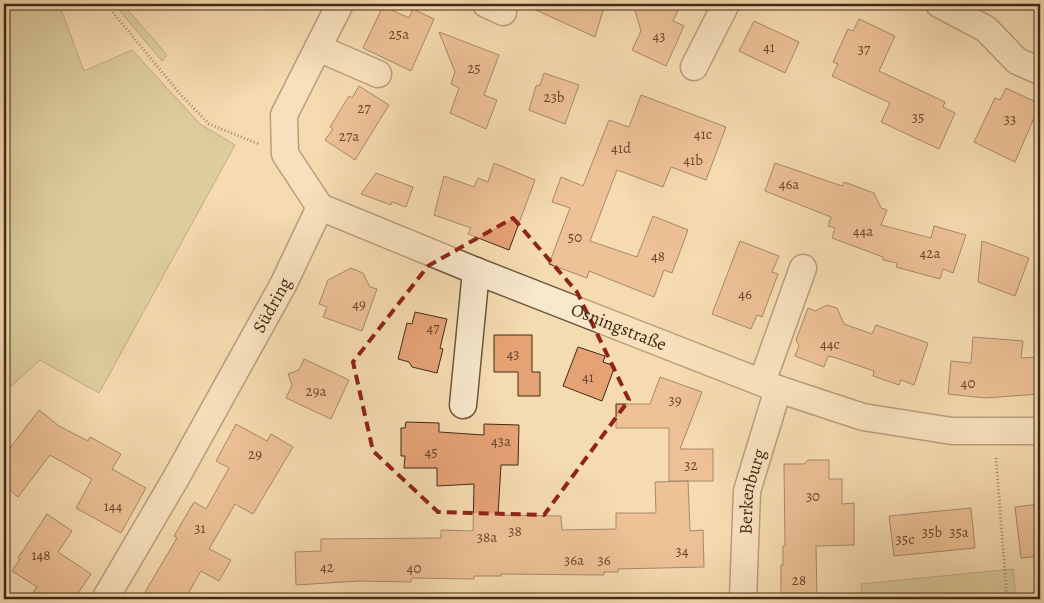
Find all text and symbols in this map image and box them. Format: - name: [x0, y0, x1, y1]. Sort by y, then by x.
- house number: 25a: [389, 24, 409, 44]
- house number: 43: [652, 26, 666, 46]
- house number: 41: [763, 37, 775, 57]
- house number: 37: [858, 39, 871, 59]
- house number: 25: [467, 58, 481, 78]
- house number: 23b: [544, 87, 565, 107]
- house number: 27: [357, 98, 371, 118]
- house number: 35: [912, 107, 924, 127]
- house number: 33: [1004, 109, 1016, 129]
- house number: 41c: [694, 124, 712, 144]
- house number: 27a: [339, 126, 359, 146]
- house number: 41d: [611, 138, 632, 158]
- house number: 41b: [683, 150, 703, 170]
- house number: 46a: [779, 174, 799, 194]
- house number: 44a: [853, 221, 873, 241]
- house number: 50: [568, 227, 582, 247]
- house number: 42a: [920, 243, 940, 263]
- house number: 48: [651, 246, 665, 266]
- street label: Südring: [247, 274, 297, 337]
- house number: 46: [738, 284, 752, 304]
- house number: 49: [352, 294, 366, 314]
- street label: Osningstraße: [568, 297, 670, 356]
- house number: 47: [426, 318, 440, 338]
- house number: 44c: [820, 334, 840, 354]
- house number: 43: [506, 344, 520, 364]
- house number: 41: [582, 367, 594, 387]
- house number: 40: [961, 373, 975, 393]
- house number: 29a: [306, 381, 326, 401]
- house number: 39: [668, 390, 682, 410]
- house number: 43a: [491, 431, 511, 451]
- house number: 45: [424, 442, 438, 462]
- house number: 29: [248, 444, 262, 464]
- street label: Berkenburg: [733, 446, 771, 535]
- house number: 32: [684, 455, 698, 475]
- house number: 30: [806, 486, 820, 506]
- house number: 144: [104, 496, 123, 516]
- house number: 31: [194, 518, 206, 538]
- house number: 38: [508, 521, 522, 541]
- house number: 35b: [922, 522, 943, 542]
- house number: 35a: [949, 522, 969, 542]
- house number: 38a: [477, 527, 497, 547]
- house number: 35c: [895, 529, 915, 549]
- house number: 34: [675, 541, 689, 561]
- house number: 148: [31, 545, 51, 565]
- house number: 36a: [564, 550, 584, 570]
- house number: 36: [597, 550, 611, 570]
- house number: 42: [320, 557, 334, 577]
- house number: 40: [407, 558, 421, 578]
- house number: 28: [792, 570, 806, 590]

